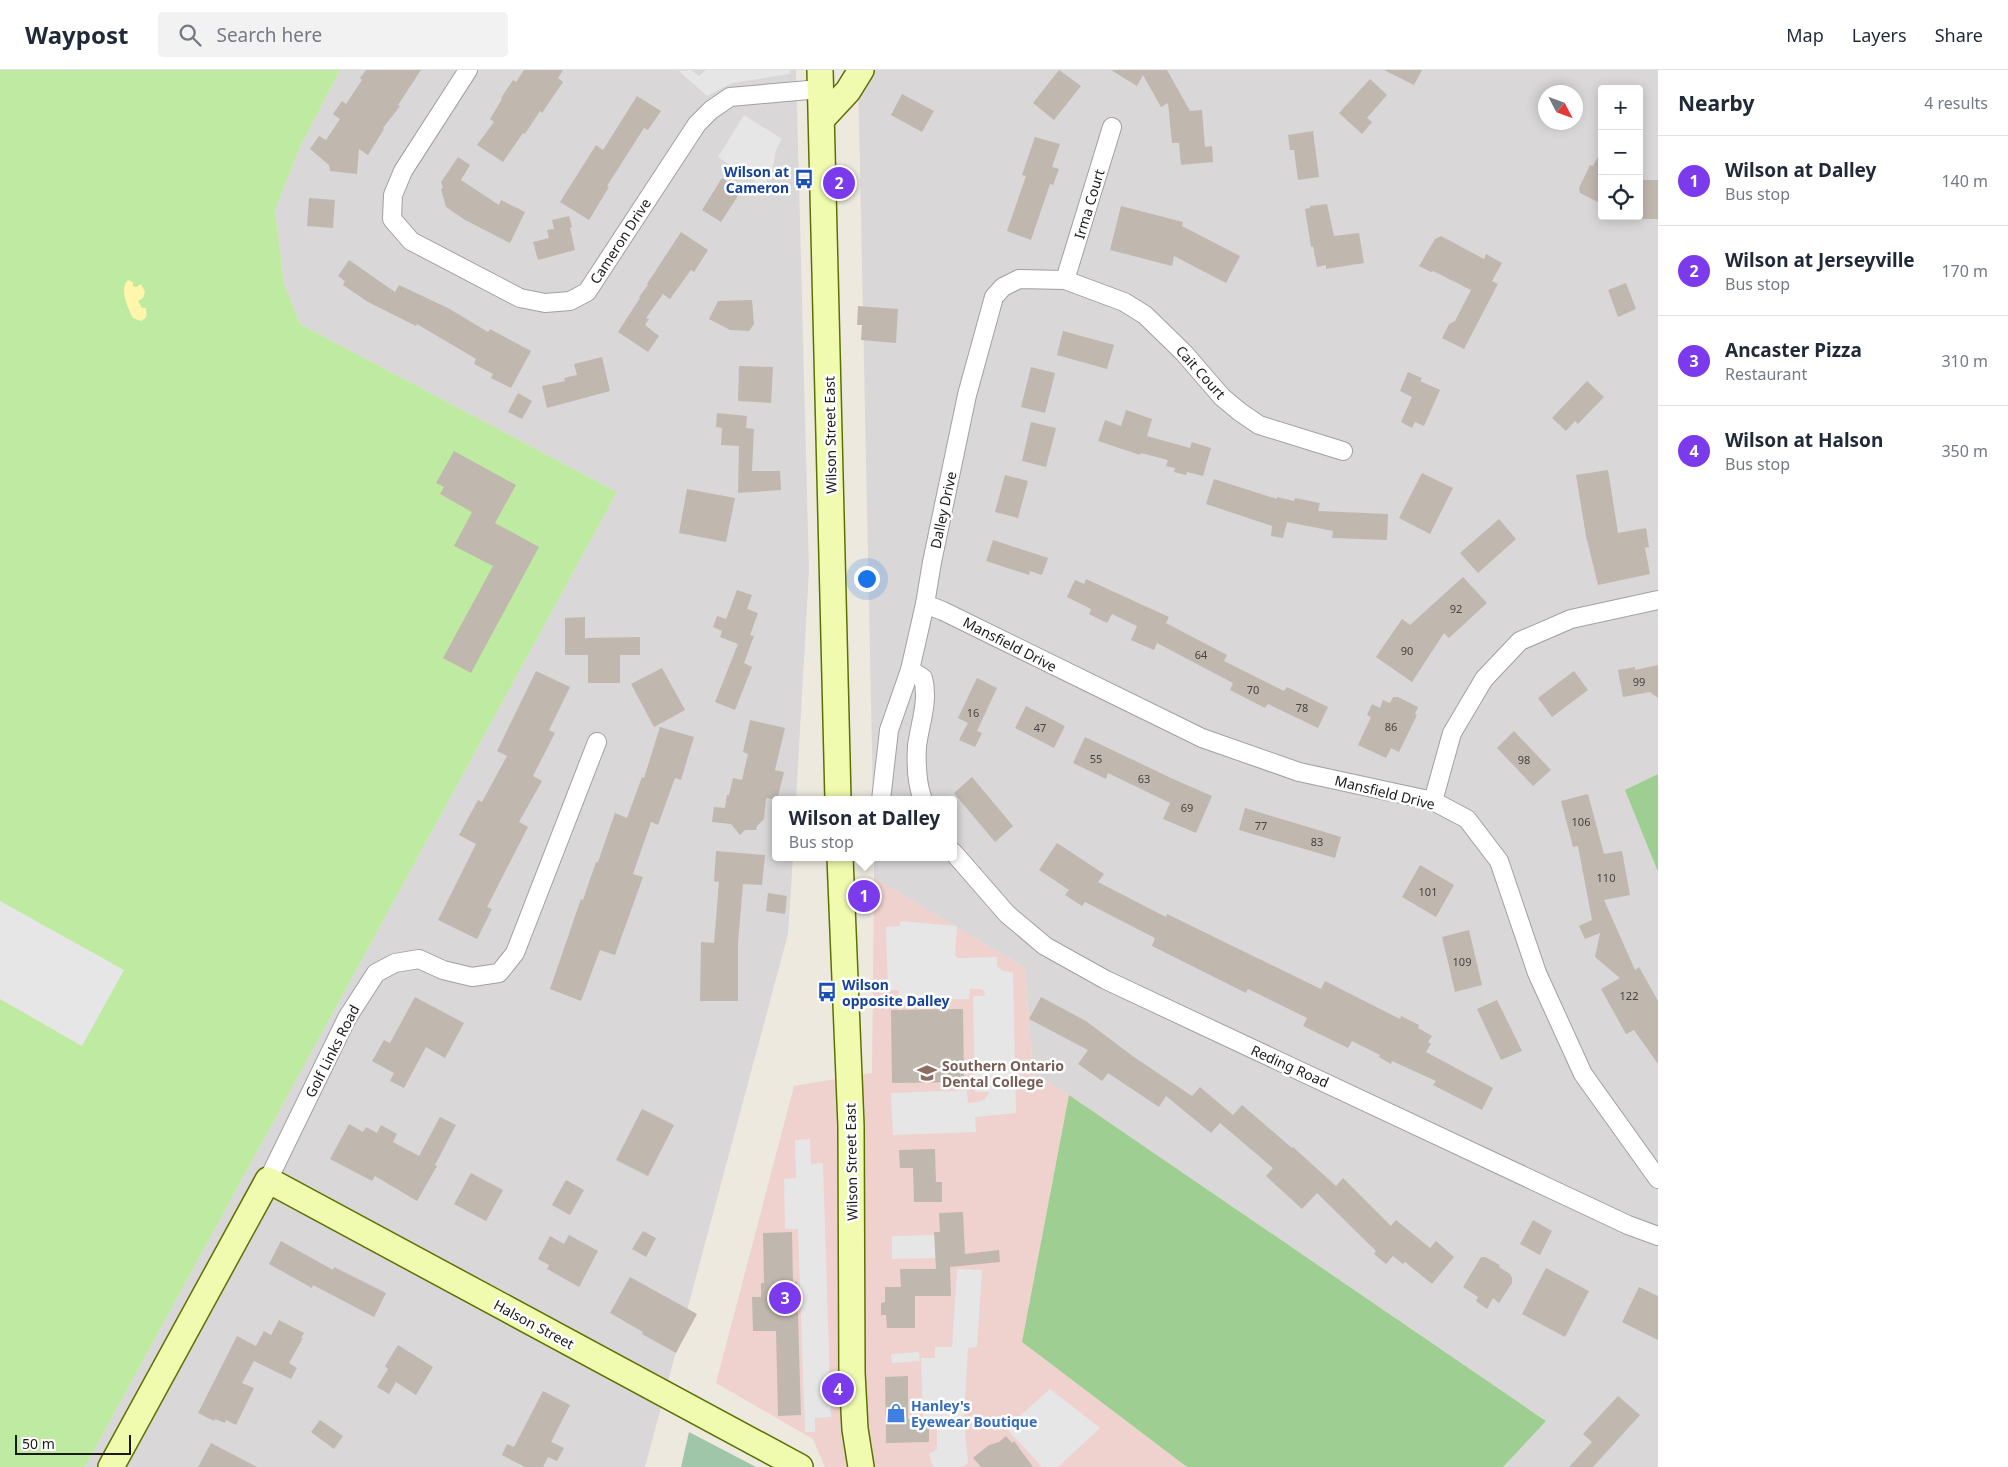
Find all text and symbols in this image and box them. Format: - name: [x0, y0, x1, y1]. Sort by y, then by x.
- search box: [158, 12, 508, 57]
- text: Waypost: [25, 18, 128, 51]
- icon: search: [176, 21, 204, 49]
- text: Search here: [216, 22, 322, 48]
- text: Map: [1786, 23, 1824, 47]
- text: Layers: [1852, 23, 1907, 47]
- text: Share: [1935, 23, 1983, 47]
- north arrow: [1538, 85, 1583, 130]
- map controls: [1598, 85, 1643, 220]
- button: +: [1598, 85, 1643, 130]
- text: Nearby: [1678, 89, 1754, 117]
- text: 4 results: [1924, 92, 1988, 114]
- button: −: [1598, 130, 1643, 175]
- text: Wilson at Dalley: [1725, 157, 1876, 183]
- place label: Wilson at Cameron: [724, 162, 789, 197]
- pin: 2: [823, 164, 855, 202]
- street label: Irma Court: [1069, 167, 1109, 241]
- bus stop icon: Wilson at Cameron: [793, 168, 815, 190]
- text: 1: [1689, 170, 1699, 192]
- text: 140 m: [1941, 170, 1988, 192]
- button: locate: [1598, 175, 1643, 220]
- text: Bus stop: [1725, 183, 1790, 205]
- street label: Cameron Drive: [585, 194, 655, 288]
- text: Wilson at Jerseyville: [1725, 247, 1915, 273]
- text: 2: [1689, 260, 1699, 282]
- text: 170 m: [1941, 260, 1988, 282]
- text: Bus stop: [1725, 273, 1790, 295]
- text: Ancaster Pizza: [1725, 337, 1862, 363]
- street label: Cait Court: [1172, 341, 1230, 403]
- text: 3: [1689, 350, 1699, 372]
- text: 310 m: [1941, 350, 1988, 372]
- text: Restaurant: [1725, 363, 1807, 385]
- street label: Wilson Street East: [819, 376, 841, 494]
- text: Wilson at Halson: [1725, 427, 1883, 453]
- text: 4: [1689, 440, 1699, 462]
- text: 350 m: [1941, 440, 1988, 462]
- text: Bus stop: [1725, 453, 1790, 475]
- street label: Dalley Drive: [926, 470, 960, 550]
- your location: [854, 566, 880, 592]
- house number: 92: [1450, 601, 1462, 616]
- street label: Mansfield Drive: [960, 612, 1060, 676]
- house number: 90: [1401, 643, 1413, 658]
- house number: 64: [1195, 647, 1208, 662]
- house number: 99: [1633, 674, 1645, 689]
- house number: 70: [1247, 682, 1259, 697]
- house number: 78: [1296, 700, 1308, 715]
- house number: 16: [967, 705, 979, 720]
- house number: 86: [1385, 719, 1397, 734]
- house number: 47: [1034, 720, 1046, 735]
- house number: 55: [1090, 751, 1102, 766]
- house number: 98: [1518, 752, 1530, 767]
- street label: Mansfield Drive: [1333, 770, 1437, 814]
- house number: 63: [1138, 771, 1150, 786]
- popup: [772, 796, 957, 861]
- house number: 69: [1181, 800, 1193, 815]
- text: Wilson at Dalley: [789, 805, 940, 831]
- house number: 106: [1572, 814, 1590, 829]
- house number: 77: [1255, 818, 1267, 833]
- text: Bus stop: [789, 831, 854, 853]
- house number: 83: [1311, 834, 1323, 849]
- house number: 110: [1597, 870, 1615, 885]
- pin: 1: [848, 877, 880, 915]
- house number: 101: [1419, 884, 1437, 899]
- house number: 109: [1453, 954, 1471, 969]
- place label: Wilson opposite Dalley: [842, 975, 950, 1010]
- bus stop icon: Wilson opposite Dalley: [816, 981, 838, 1003]
- house number: 122: [1620, 988, 1638, 1003]
- street label: Golf Links Road: [300, 1001, 364, 1101]
- street label: Reding Road: [1248, 1040, 1332, 1092]
- place label: Southern Ontario Dental College: [942, 1056, 1064, 1091]
- school or university icon: Southern Ontario Dental College: [916, 1062, 938, 1084]
- street label: Wilson Street East: [840, 1103, 862, 1221]
- pin: 3: [769, 1279, 801, 1317]
- street label: Halson Street: [491, 1295, 577, 1353]
- pin: 4: [822, 1370, 854, 1408]
- place label: Hanley's Eyewear Boutique: [911, 1396, 1037, 1431]
- shop icon: Hanley's Eyewear Boutique: [885, 1402, 907, 1424]
- scale bar: [15, 1432, 131, 1455]
- text: 50 m: [22, 1434, 55, 1453]

